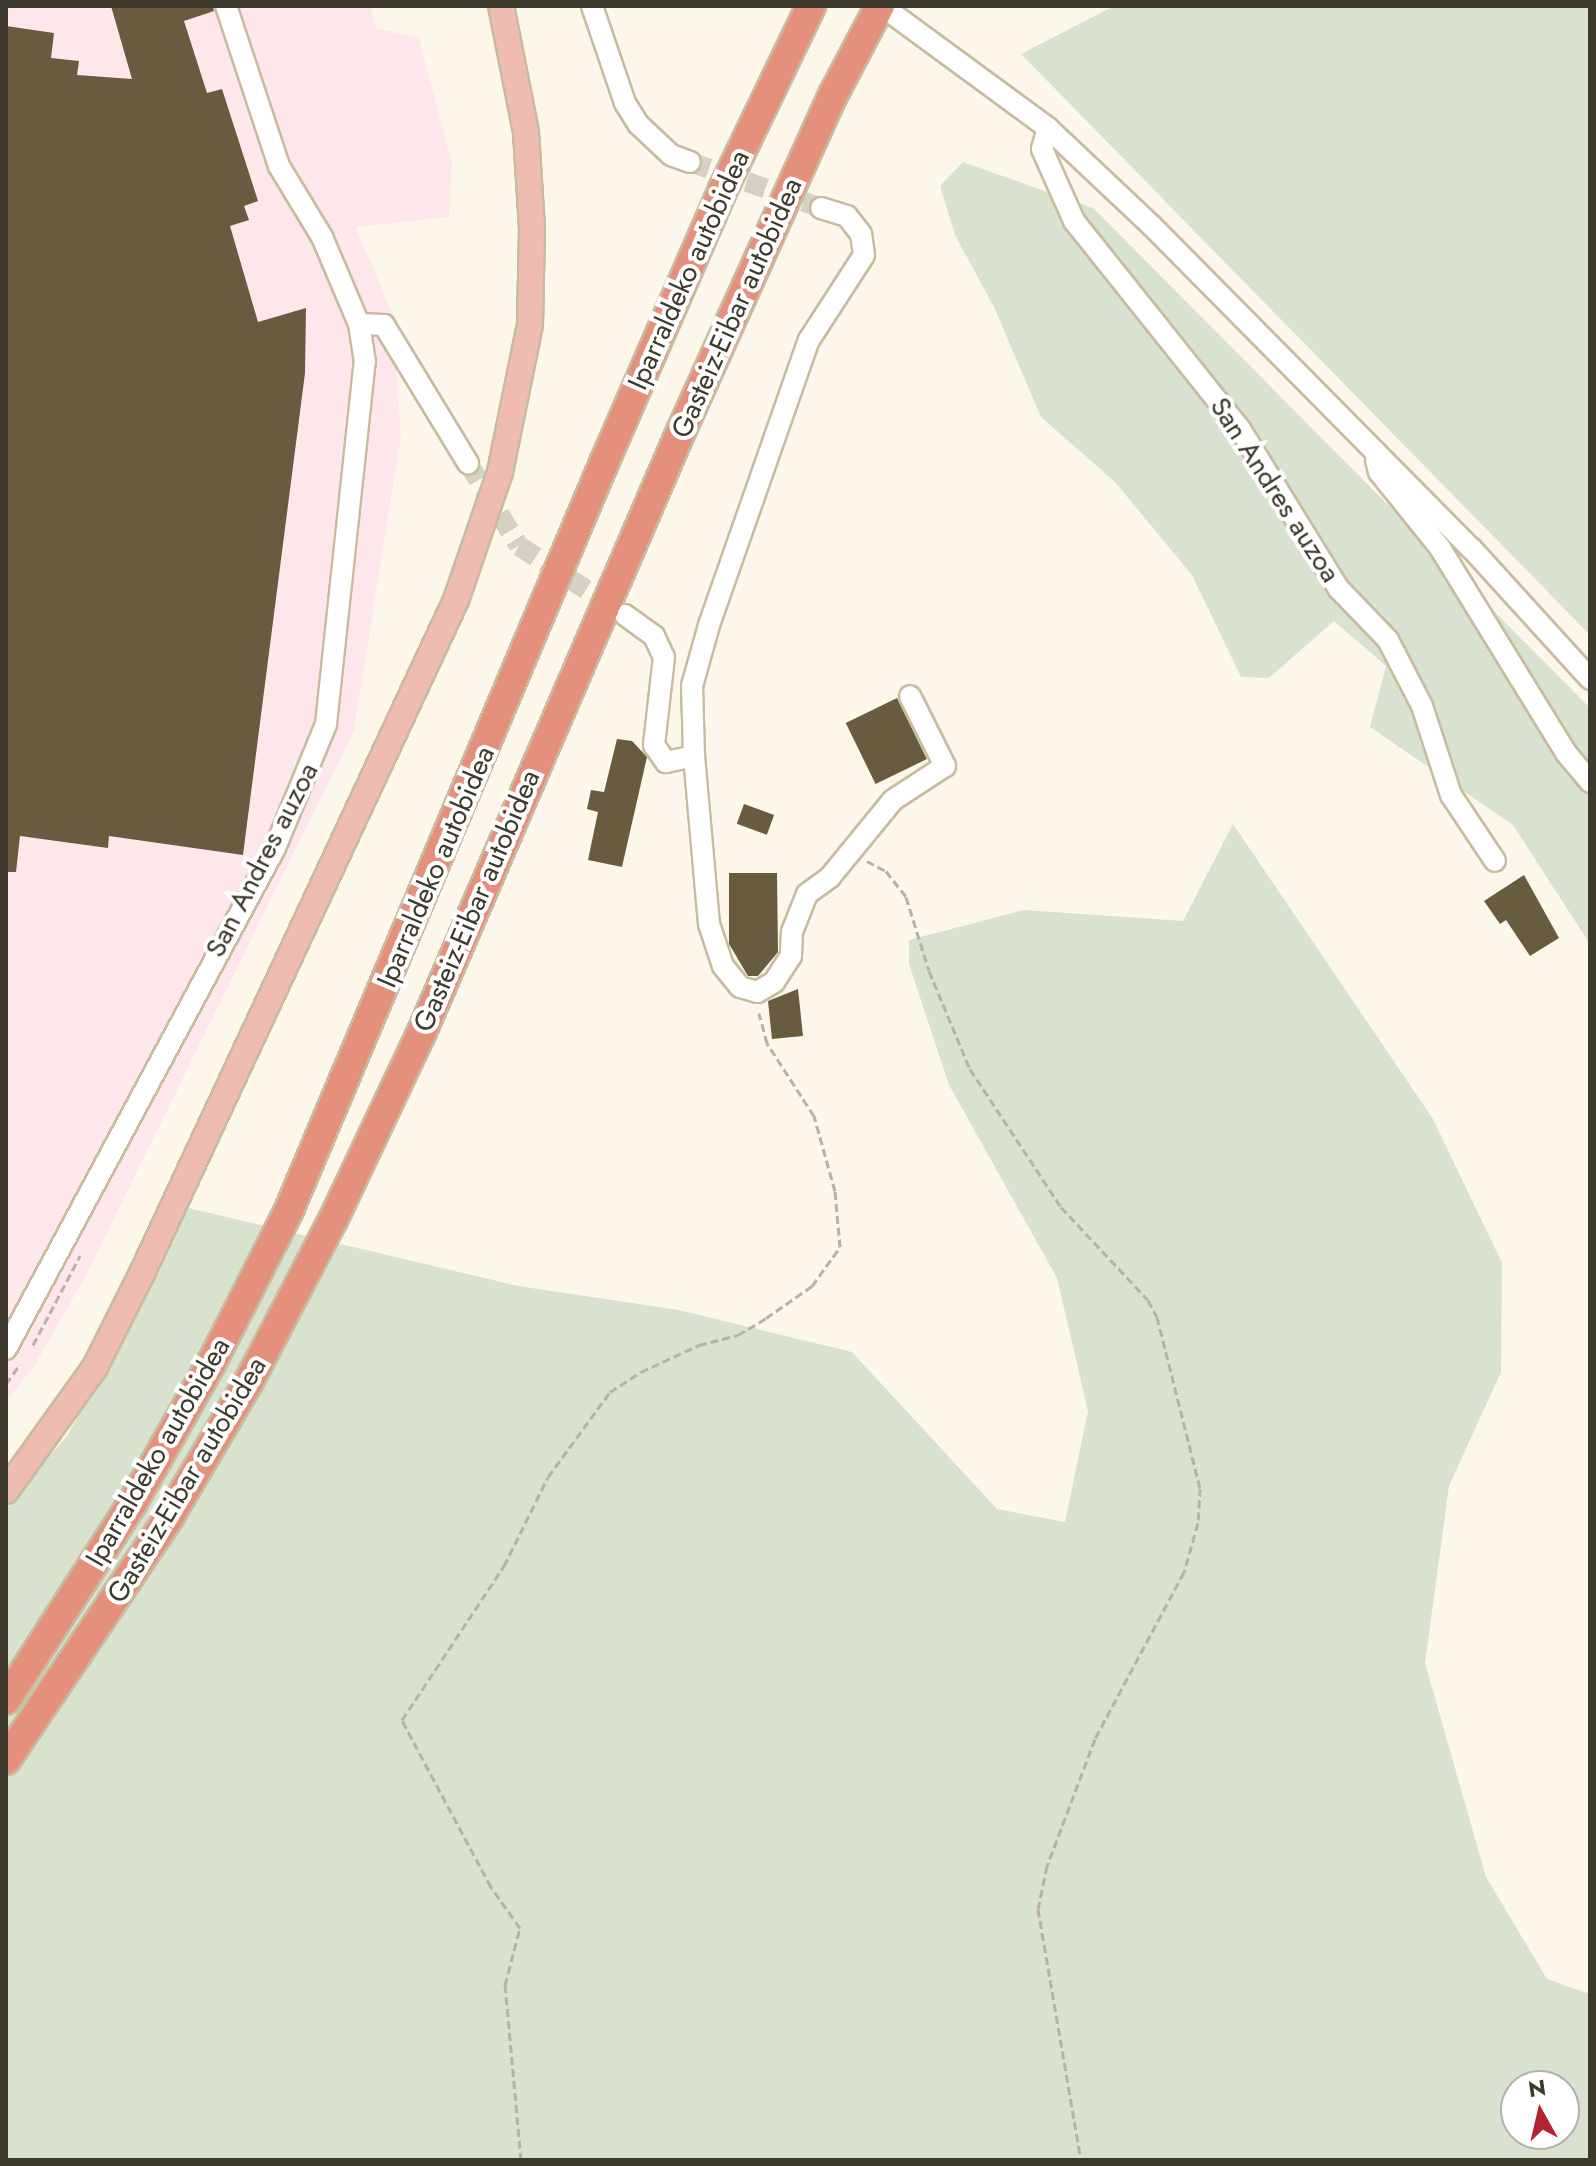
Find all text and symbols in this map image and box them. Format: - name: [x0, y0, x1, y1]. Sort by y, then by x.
- street label: Iparraldeko autobidea: [621, 145, 757, 395]
- street label: Gasteiz-Eibar autobidea: [665, 173, 809, 443]
- street label: San Andres auzoa: [1203, 391, 1347, 589]
- street label: Iparraldeko autobidea: [370, 741, 502, 993]
- street label: San Andres auzoa: [199, 757, 325, 963]
- street label: Gasteiz-Eibar autobidea: [407, 765, 547, 1037]
- street label: Iparraldeko autobidea: [79, 1332, 237, 1572]
- street label: Gasteiz-Eibar autobidea: [100, 1351, 274, 1609]
- north arrow: [1500, 2070, 1580, 2150]
- text: N: [1526, 2071, 1548, 2105]

